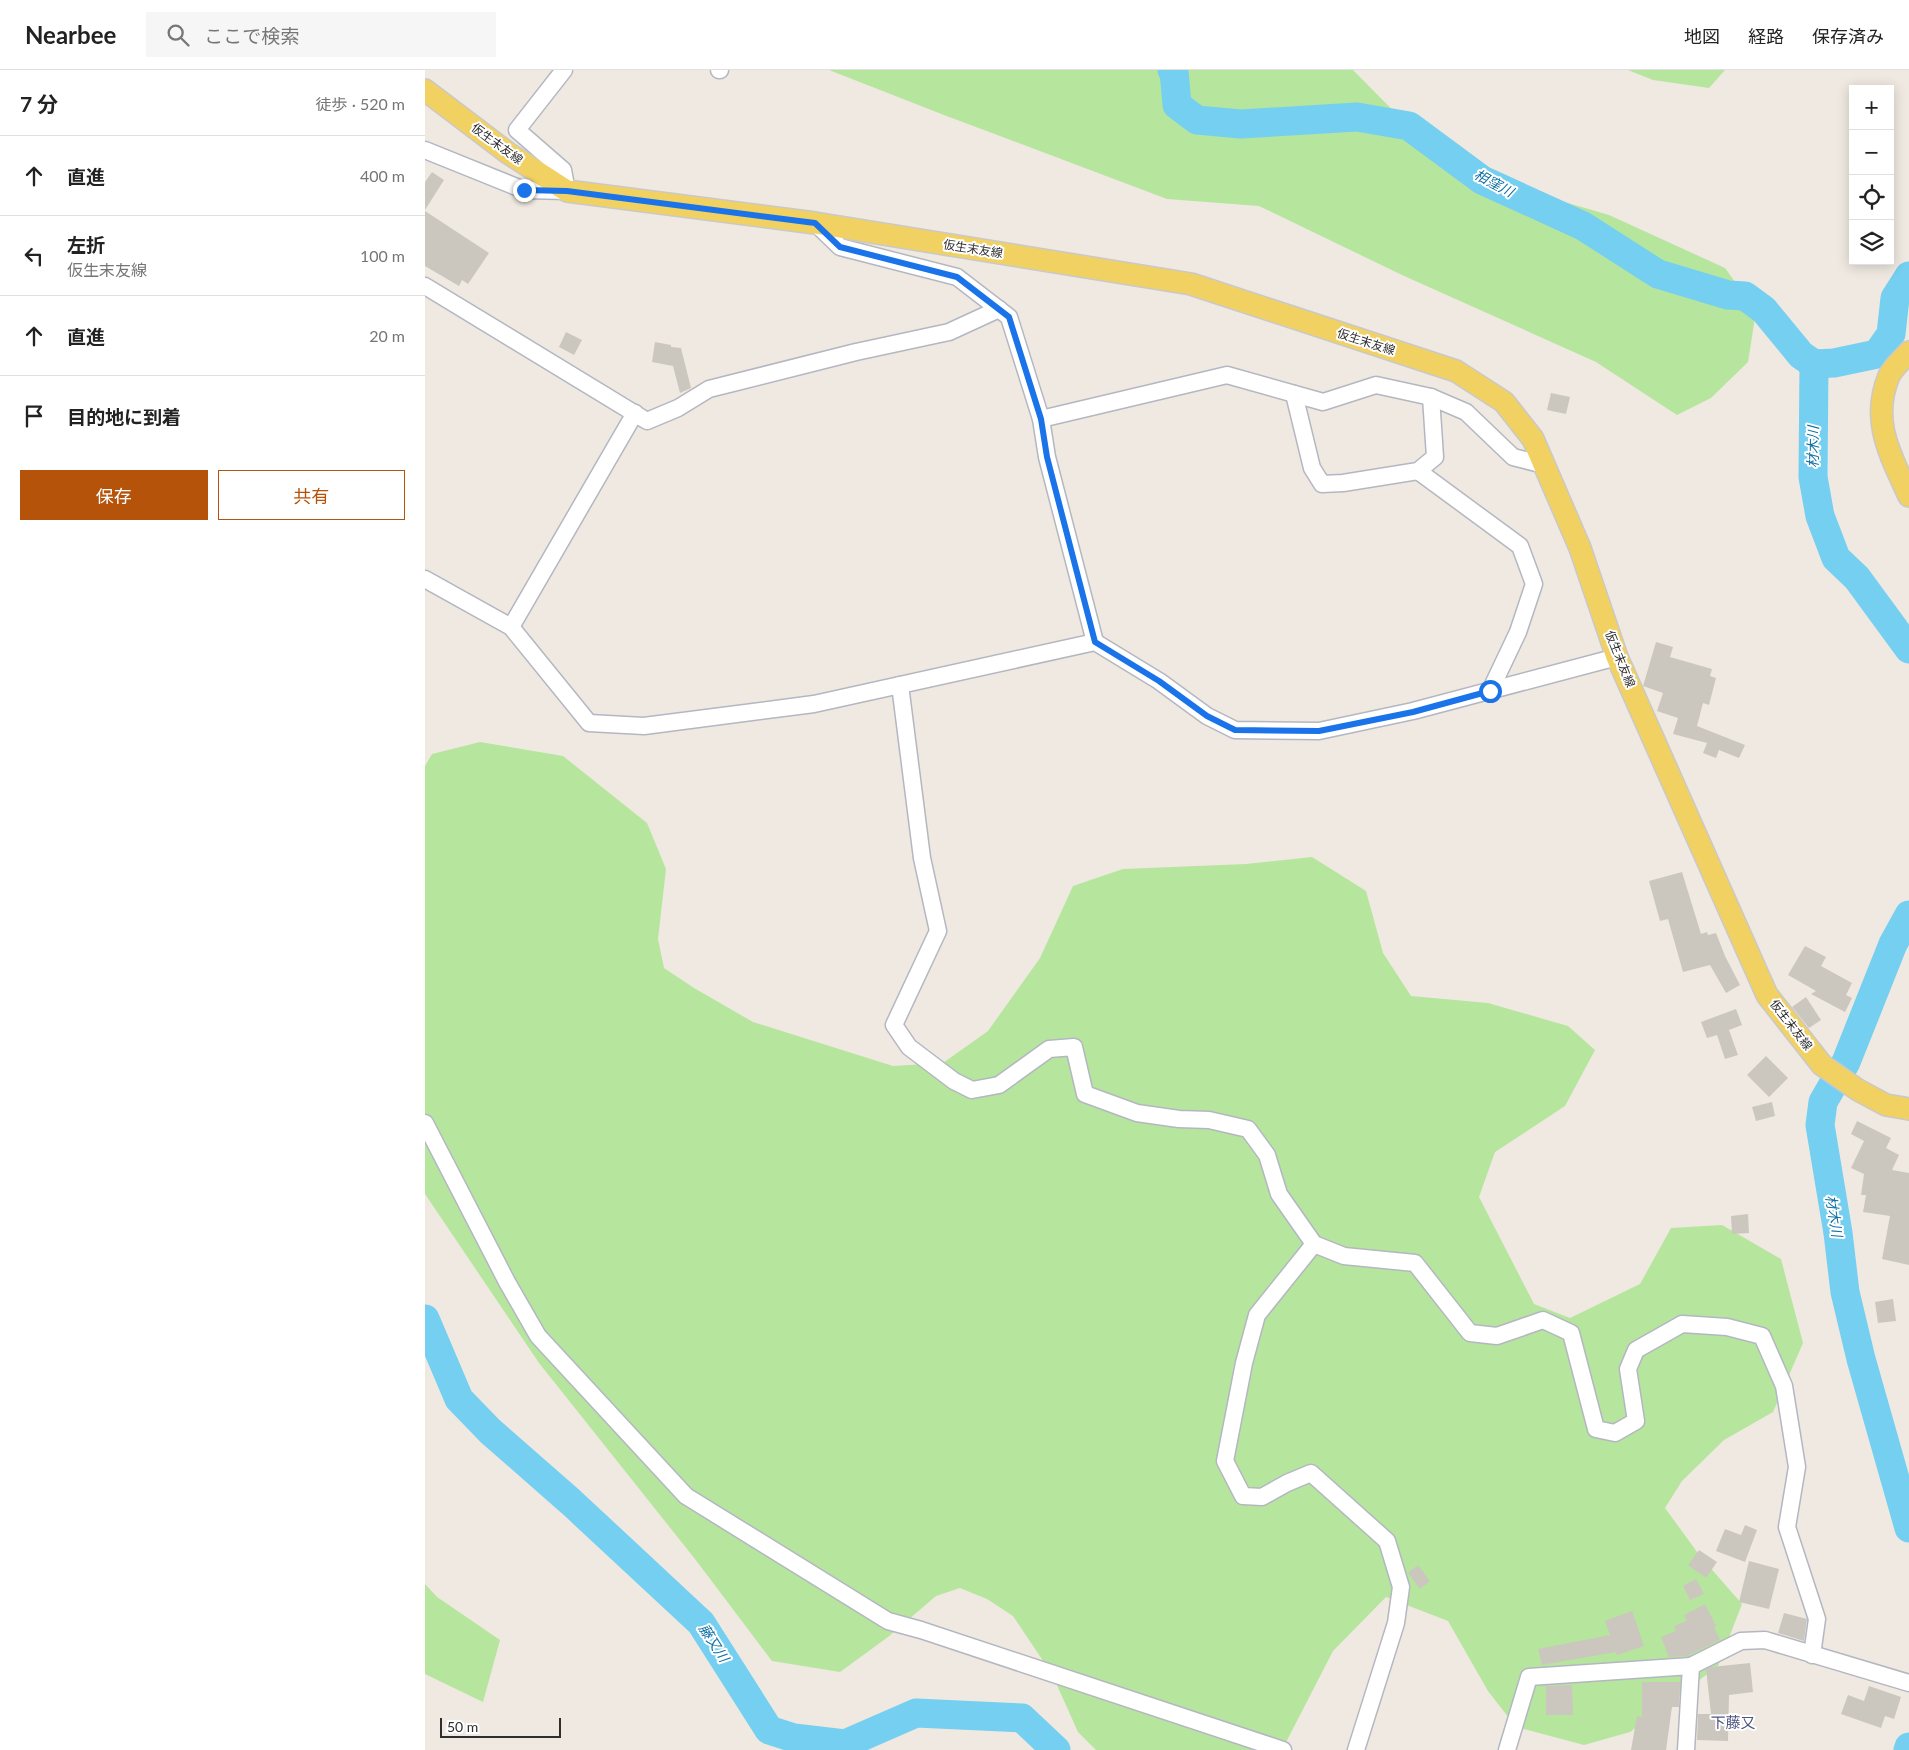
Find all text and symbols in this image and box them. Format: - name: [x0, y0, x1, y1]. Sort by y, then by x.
- search box: [146, 12, 496, 57]
- text: Nearbee: [25, 20, 116, 49]
- icon: search: [164, 21, 192, 49]
- text: ここで検索: [204, 24, 299, 47]
- text: 地図: [1684, 25, 1720, 47]
- text: 経路: [1748, 25, 1784, 47]
- text: 保存済み: [1812, 25, 1884, 47]
- map controls: [1849, 85, 1894, 265]
- button: +: [1849, 85, 1894, 130]
- text: 7 分: [20, 91, 58, 116]
- text: 徒歩 · 520 m: [316, 94, 405, 113]
- street label: 仮生末友線: [469, 120, 526, 167]
- button: −: [1849, 130, 1894, 175]
- icon: ahead: [20, 162, 48, 190]
- text: 直進: [67, 165, 105, 188]
- water label: 相窪川: [1472, 165, 1519, 201]
- text: 400 m: [360, 166, 405, 185]
- button: locate: [1849, 175, 1894, 220]
- route end: [513, 179, 536, 202]
- button: layers: [1849, 220, 1894, 265]
- text: 左折: [67, 233, 105, 256]
- street label: 仮生末友線: [942, 236, 1004, 261]
- icon: left: [20, 242, 48, 270]
- text: 100 m: [360, 246, 405, 265]
- text: 仮生末友線: [67, 260, 147, 279]
- icon: ahead: [20, 322, 48, 350]
- text: 直進: [67, 325, 105, 348]
- street label: 仮生末友線: [1335, 325, 1397, 358]
- text: 20 m: [369, 326, 405, 345]
- icon: arrive: [20, 402, 48, 430]
- text: 目的地に到着: [67, 405, 181, 428]
- water label: 材木川: [1804, 424, 1821, 468]
- button: 保存: [20, 470, 208, 520]
- button: 共有: [218, 470, 405, 520]
- street label: 仮生末友線: [1602, 628, 1639, 689]
- route start: [1479, 680, 1502, 703]
- street label: 仮生末友線: [1767, 996, 1816, 1053]
- water label: 材木川: [1823, 1194, 1846, 1240]
- water label: 藤又川: [696, 1620, 734, 1667]
- district label: 下藤又: [1710, 1713, 1756, 1731]
- scale bar: [440, 1715, 561, 1738]
- text: 50 m: [447, 1718, 478, 1735]

